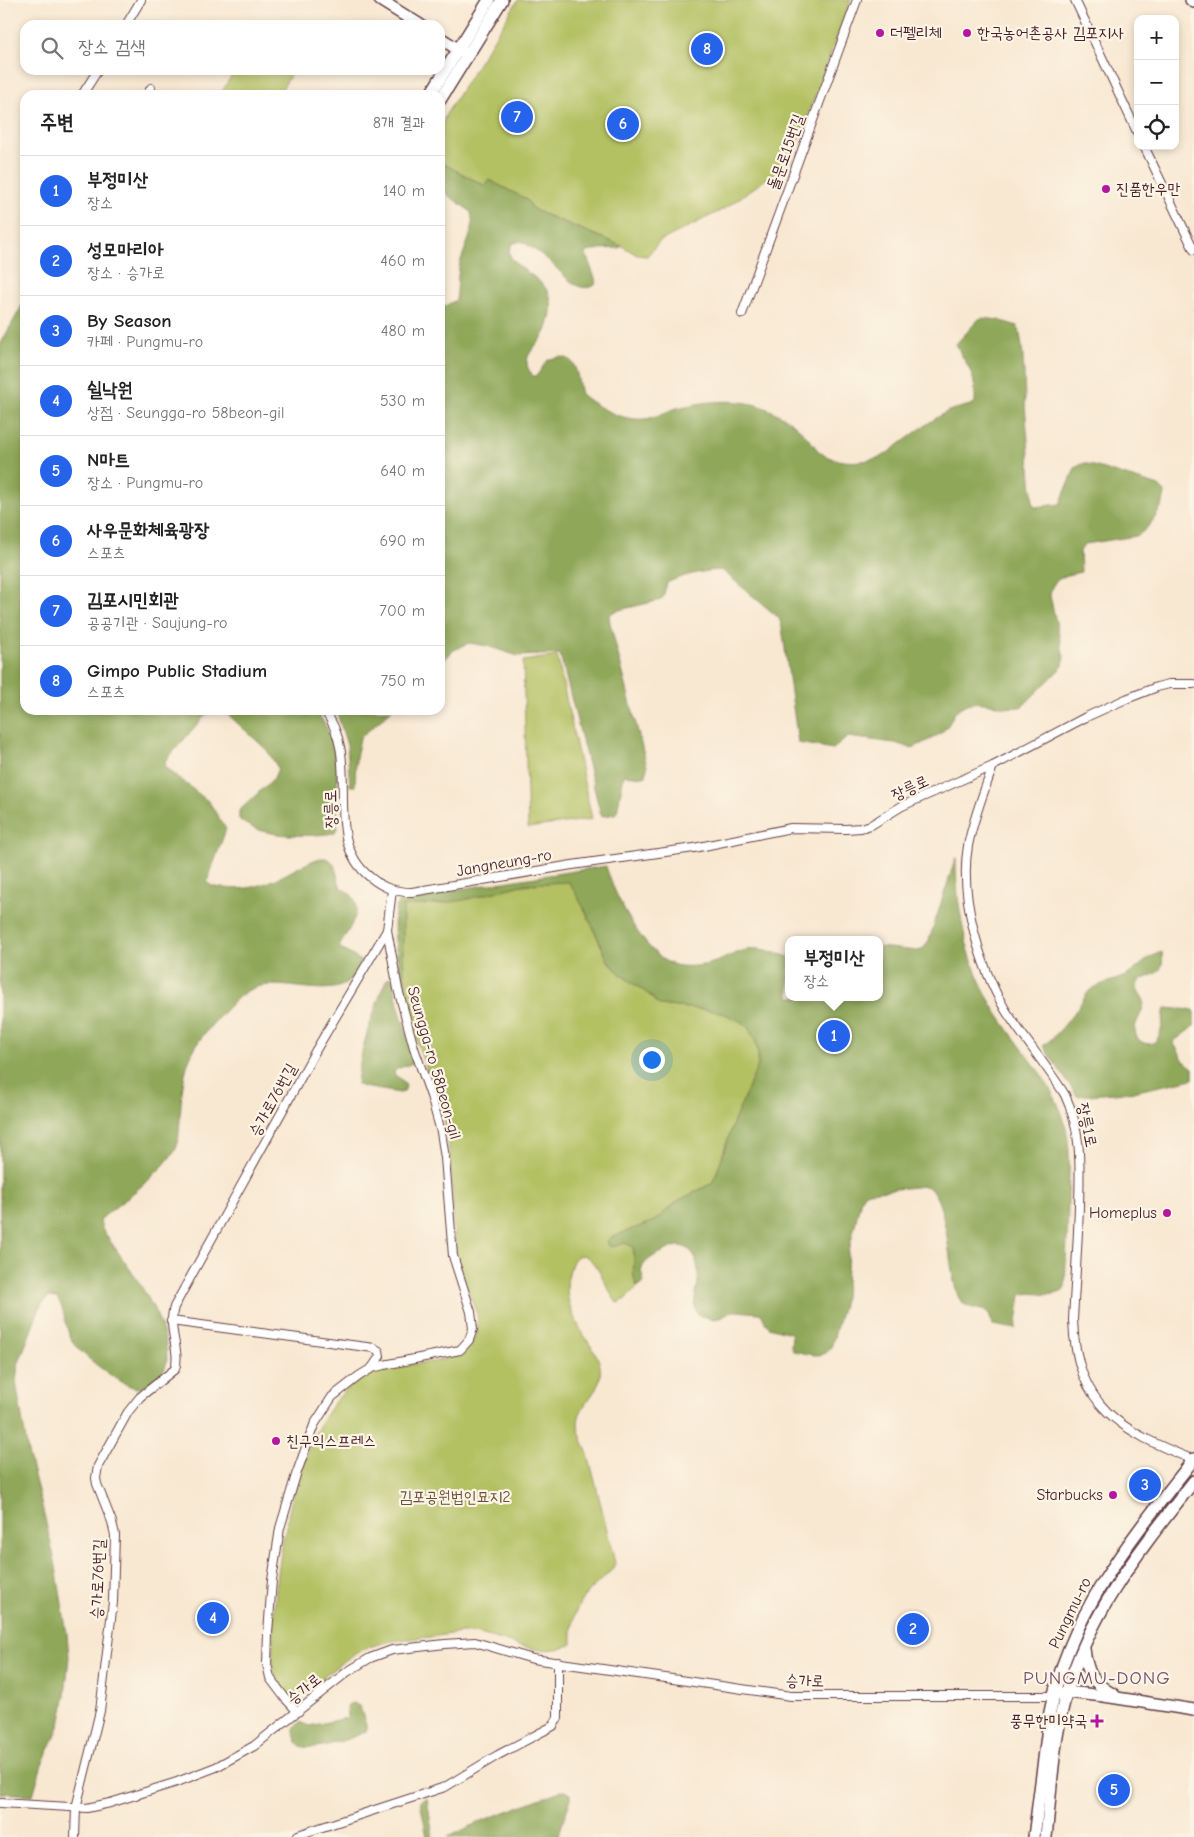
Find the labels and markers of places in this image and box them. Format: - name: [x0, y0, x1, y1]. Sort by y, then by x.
- place label: 더펠리체: [890, 24, 942, 42]
- place label: 한국농어촌공사 김포지사: [977, 24, 1124, 42]
- marker: 더펠리체: [874, 27, 886, 39]
- marker: 한국농어촌공사 김포지사: [961, 27, 973, 39]
- pin: 8: [691, 30, 723, 68]
- pin: 7: [501, 98, 533, 136]
- pin: 6: [607, 105, 639, 143]
- place label: 진품한우만: [1116, 180, 1181, 198]
- marker: 진품한우만: [1100, 183, 1112, 195]
- pin: 1: [818, 1017, 850, 1055]
- place label: Homeplus: [1089, 1204, 1157, 1222]
- marker: Homeplus: [1161, 1207, 1173, 1219]
- place label: 친구익스프레스: [286, 1432, 376, 1450]
- marker: 친구익스프레스: [270, 1435, 282, 1447]
- pin: 3: [1129, 1466, 1161, 1504]
- place label: Starbucks: [1037, 1486, 1103, 1504]
- marker: Starbucks: [1107, 1489, 1119, 1501]
- pin: 4: [197, 1599, 229, 1637]
- pin: 2: [897, 1610, 929, 1648]
- place label: 풍무한미약국: [1010, 1712, 1087, 1730]
- marker: 풍무한미약국: [1091, 1715, 1103, 1727]
- pin: 5: [1098, 1771, 1130, 1809]

